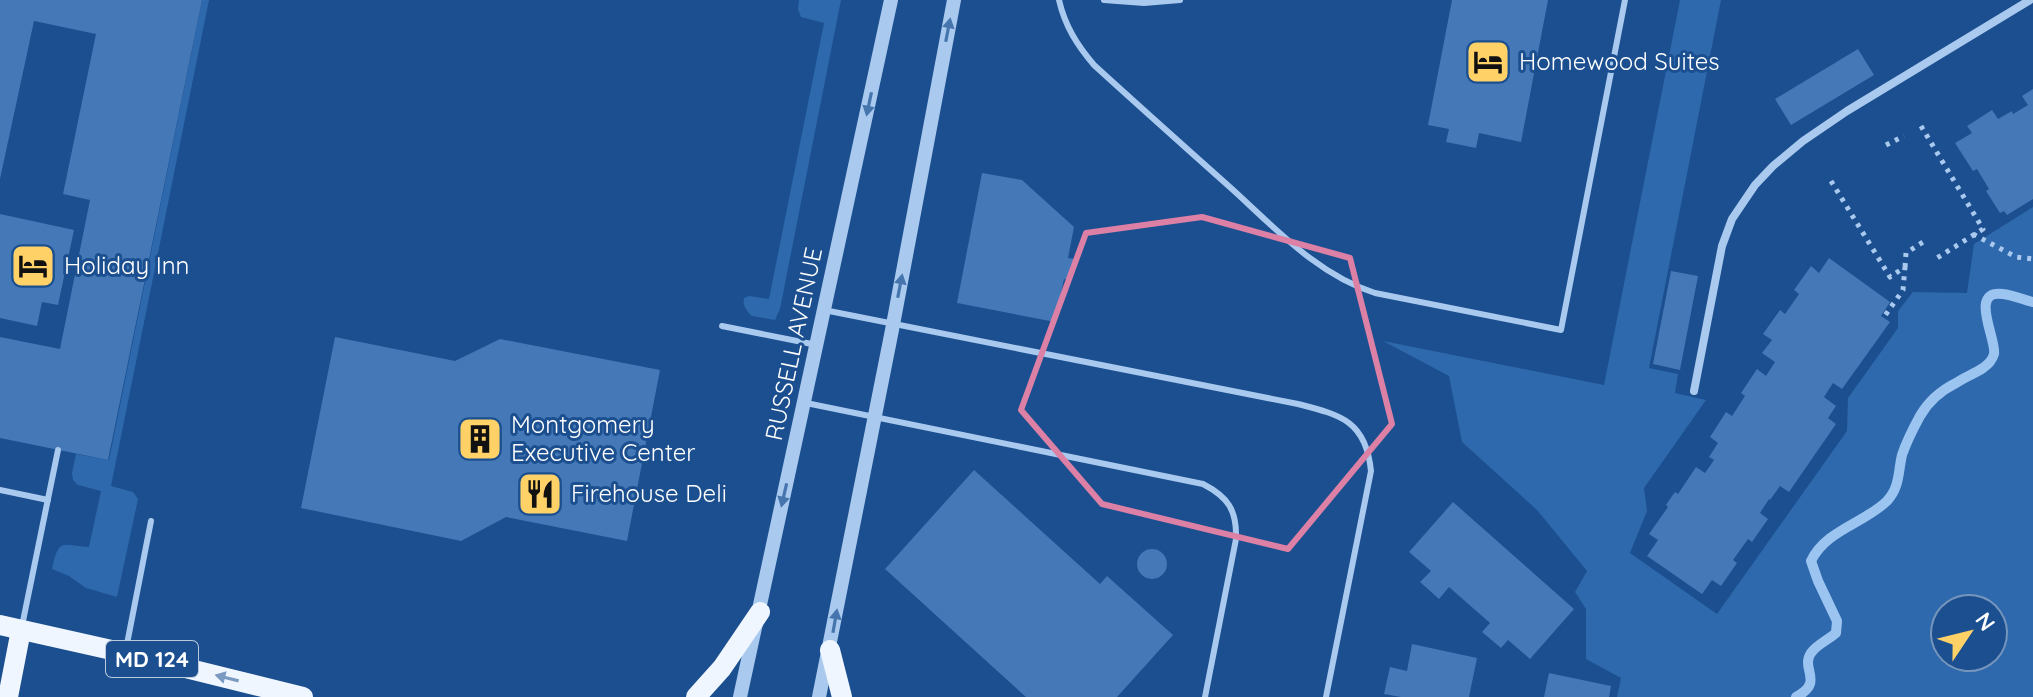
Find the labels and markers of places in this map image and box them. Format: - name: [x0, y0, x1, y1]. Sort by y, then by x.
- hotel icon: Homewood Suites: [1464, 38, 1512, 86]
- place label: Homewood Suites: [1519, 46, 1719, 76]
- hotel icon: Holiday Inn: [9, 242, 57, 290]
- place label: Holiday Inn: [64, 250, 189, 280]
- place label: Montgomery Executive Center: [511, 409, 696, 467]
- building icon: Montgomery Executive Center: [456, 415, 504, 463]
- restaurant icon: Firehouse Deli: [516, 470, 564, 518]
- place label: Firehouse Deli: [571, 478, 727, 508]

